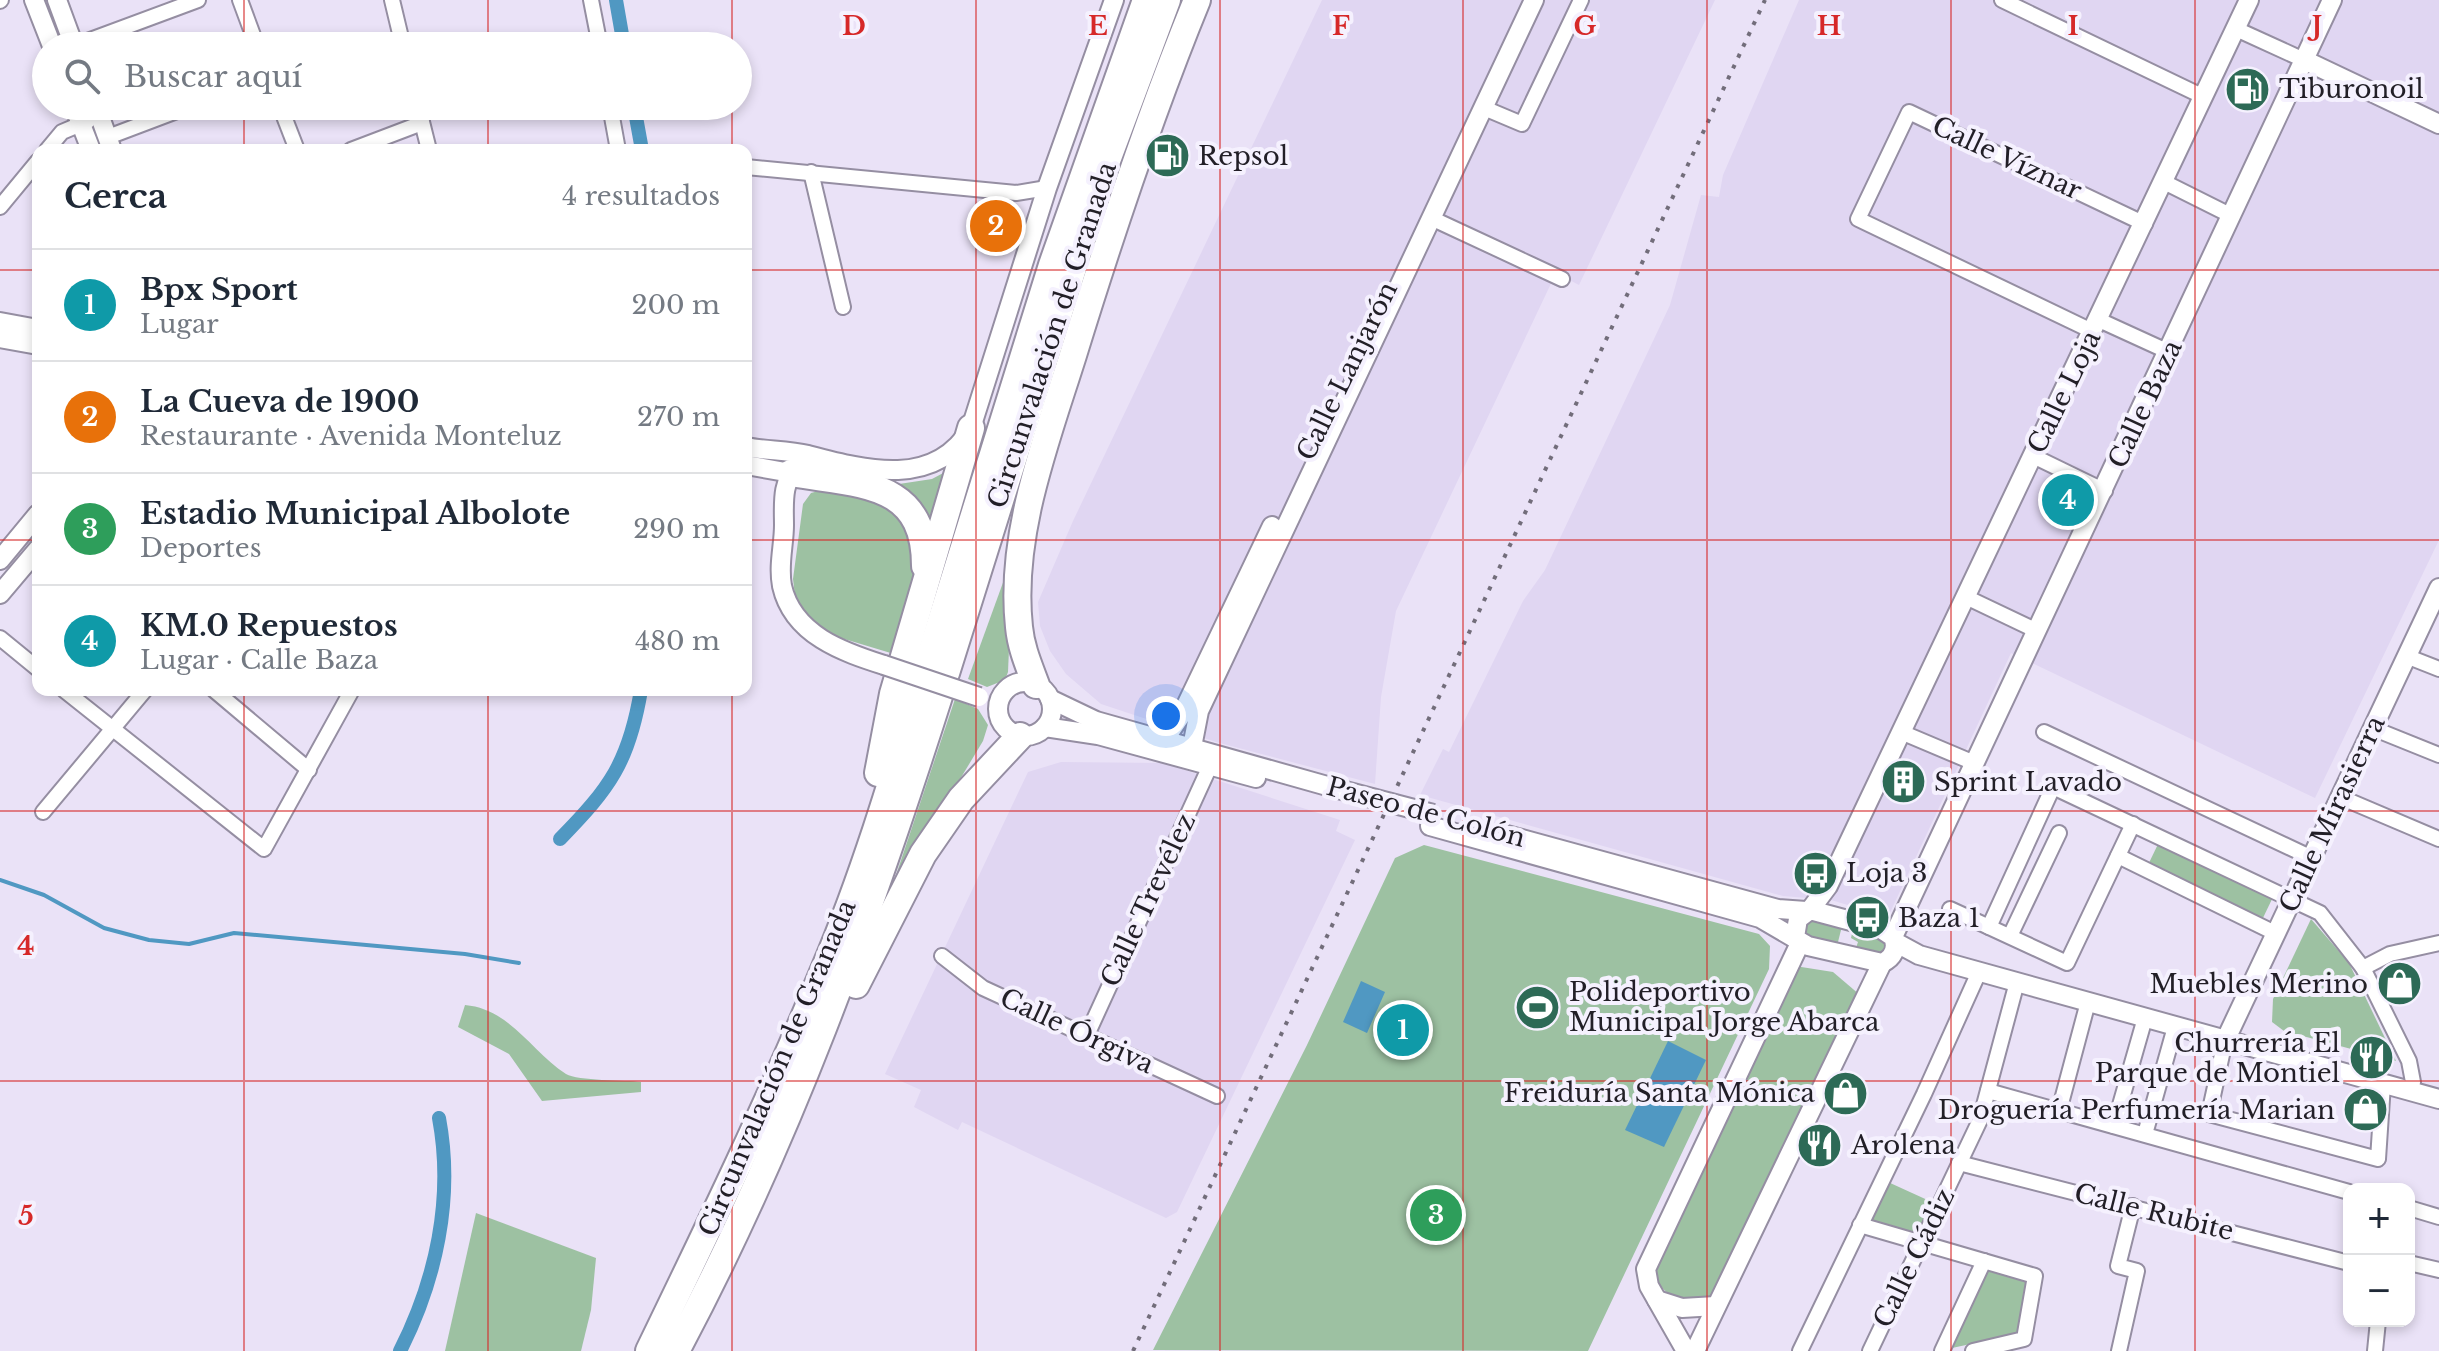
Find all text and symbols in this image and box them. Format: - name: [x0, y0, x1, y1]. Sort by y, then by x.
- text: D: [842, 10, 866, 42]
- text: E: [1088, 10, 1108, 42]
- text: F: [1332, 10, 1350, 42]
- text: G: [1574, 10, 1597, 42]
- text: H: [1817, 10, 1841, 42]
- text: I: [2067, 10, 2079, 42]
- text: J: [2307, 10, 2322, 42]
- search box: [32, 32, 752, 120]
- icon: search: [60, 54, 104, 98]
- text: Buscar aquí: [124, 58, 302, 95]
- fuel station icon: Tiburonoil: [2224, 65, 2272, 113]
- place label: Tiburonoil: [2279, 73, 2424, 105]
- street label: Calle Víznar: [1927, 109, 2087, 207]
- fuel station icon: Repsol: [1143, 132, 1191, 180]
- place label: Repsol: [1198, 140, 1288, 172]
- street label: Circunvalación de Granada: [981, 157, 1123, 512]
- text: Cerca: [64, 175, 167, 217]
- text: 4 resultados: [562, 180, 720, 212]
- pin: 2: [970, 196, 1022, 256]
- text: Bpx Sport: [140, 271, 298, 308]
- street label: Calle Lanjarón: [1290, 276, 1404, 466]
- text: 1: [84, 289, 96, 321]
- text: 200 m: [631, 289, 720, 321]
- text: Lugar: [140, 308, 219, 340]
- street label: Calle Loja: [2021, 325, 2108, 459]
- street label: Calle Baza: [2101, 334, 2189, 473]
- text: La Cueva de 1900: [140, 383, 419, 420]
- text: 2: [82, 401, 98, 433]
- text: 270 m: [637, 401, 720, 433]
- text: Restaurante · Avenida Monteluz: [140, 420, 562, 452]
- pin: 4: [2042, 470, 2094, 530]
- text: Estadio Municipal Albolote: [140, 495, 570, 532]
- text: 3: [82, 513, 98, 545]
- text: 290 m: [633, 513, 720, 545]
- text: Deportes: [140, 532, 261, 564]
- text: KM.0 Repuestos: [140, 607, 398, 644]
- text: 4: [81, 625, 99, 657]
- text: 480 m: [635, 625, 720, 657]
- text: Lugar · Calle Baza: [140, 644, 378, 676]
- your location: [1146, 696, 1186, 736]
- street label: Calle Mirasierra: [2272, 710, 2392, 917]
- building icon: Sprint Lavado: [1879, 758, 1927, 806]
- place label: Sprint Lavado: [1934, 766, 2122, 798]
- street label: Paseo de Colón: [1323, 770, 1529, 854]
- street label: Calle Trevélez: [1094, 808, 1202, 992]
- bus stop icon: Loja 3: [1791, 849, 1839, 897]
- place label: Loja 3: [1846, 857, 1927, 889]
- street label: Circunvalación de Granada: [691, 894, 863, 1241]
- bus stop icon: Baza 1: [1843, 894, 1891, 942]
- place label: Baza 1: [1898, 902, 1980, 934]
- text: 4: [17, 930, 35, 962]
- shop icon: Muebles Merino: [2375, 960, 2423, 1008]
- place label: Muebles Merino: [2149, 968, 2368, 1000]
- place label: Polideportivo Municipal Jorge Abarca: [1569, 976, 1880, 1038]
- street label: Calle Órgiva: [995, 981, 1159, 1081]
- sports icon: Polideportivo Municipal Jorge Abarca: [1514, 983, 1562, 1031]
- pin: 1: [1377, 1000, 1429, 1060]
- place label: Churrería El Parque de Montiel: [2095, 1027, 2340, 1089]
- restaurant icon: Churrería El Parque de Montiel: [2347, 1034, 2395, 1082]
- shop icon: Freiduría Santa Mónica: [1822, 1069, 1870, 1117]
- place label: Freiduría Santa Mónica: [1504, 1077, 1816, 1109]
- shop icon: Droguería Perfumería Marian: [2342, 1086, 2390, 1134]
- place label: Droguería Perfumería Marian: [1938, 1094, 2335, 1126]
- restaurant icon: Arolena: [1796, 1121, 1844, 1169]
- place label: Arolena: [1850, 1129, 1956, 1161]
- street label: Calle Rubite: [2071, 1177, 2237, 1247]
- street label: Calle Cádiz: [1867, 1183, 1961, 1333]
- map controls: [2343, 1183, 2415, 1327]
- button: +: [2343, 1183, 2415, 1255]
- pin: 3: [1410, 1185, 1462, 1245]
- text: 5: [18, 1200, 34, 1232]
- button: −: [2343, 1255, 2415, 1327]

